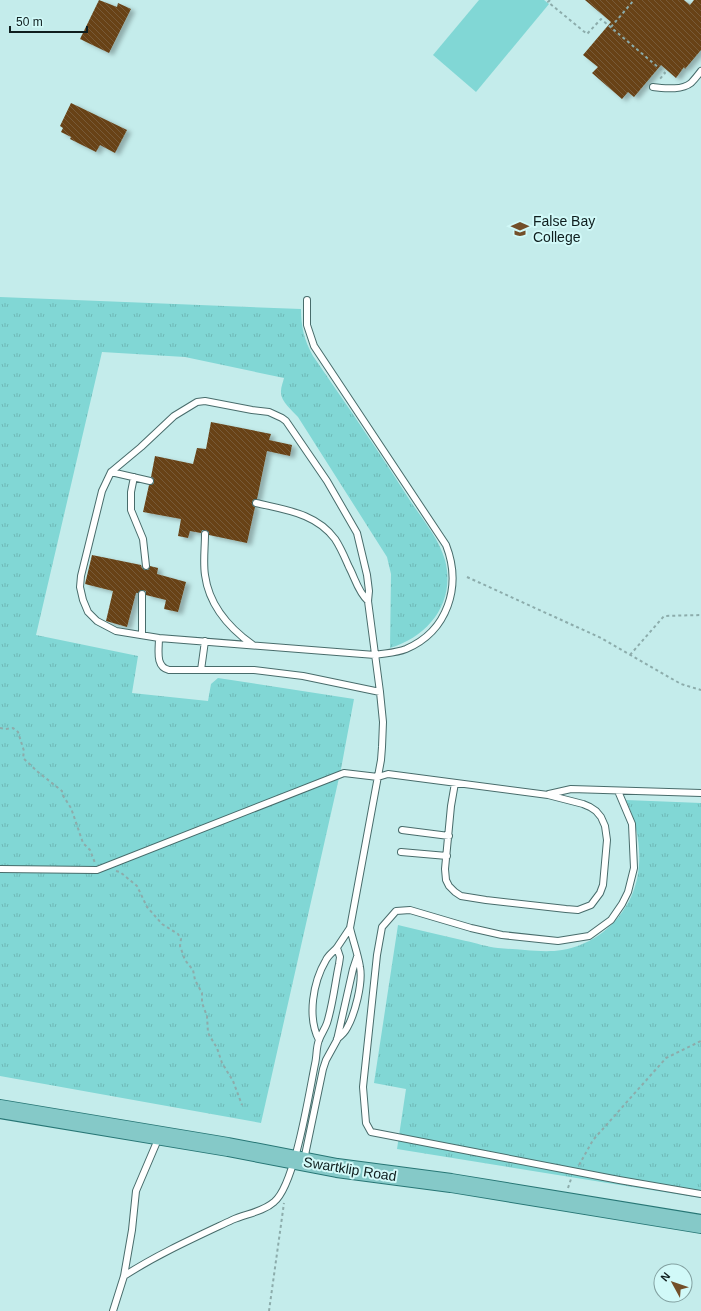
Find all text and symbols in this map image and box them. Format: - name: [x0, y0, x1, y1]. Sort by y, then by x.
- scale bar: [10, 8, 87, 34]
- text: 50 m: [16, 15, 43, 29]
- place label: False Bay College: [533, 213, 595, 245]
- school or university icon: False Bay College: [510, 219, 530, 239]
- street label: Swartklip Road: [302, 1154, 398, 1184]
- north arrow: [653, 1263, 693, 1303]
- text: N: [658, 1270, 673, 1283]

